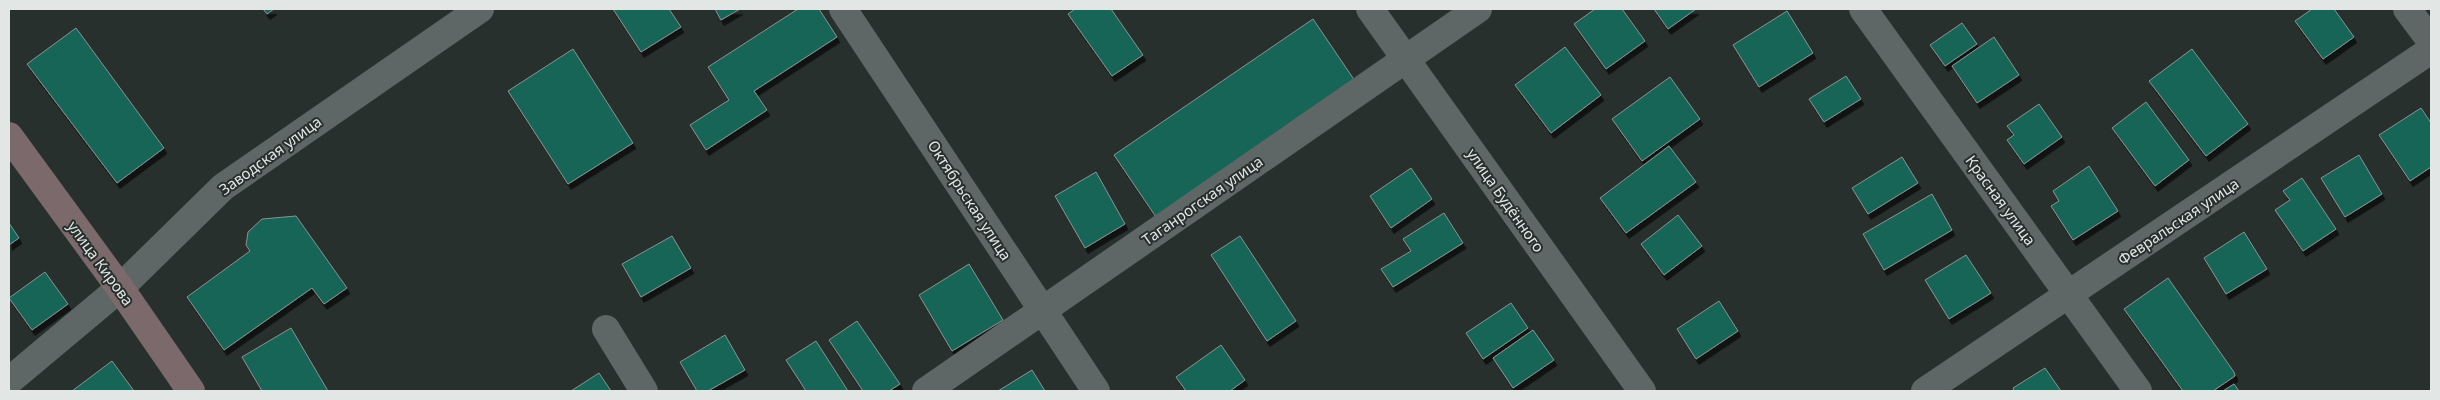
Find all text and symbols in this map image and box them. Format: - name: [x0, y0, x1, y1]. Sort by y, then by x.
- street label: Заводская улица: [215, 111, 325, 199]
- street label: Октябрьская улица: [924, 136, 1016, 264]
- street label: улица Будённого: [1463, 144, 1549, 256]
- street label: Таганрогская улица: [1138, 151, 1266, 249]
- street label: Красная улица: [1962, 151, 2040, 249]
- street label: Февральская улица: [2114, 173, 2242, 269]
- street label: улица Кирова: [64, 217, 138, 309]

